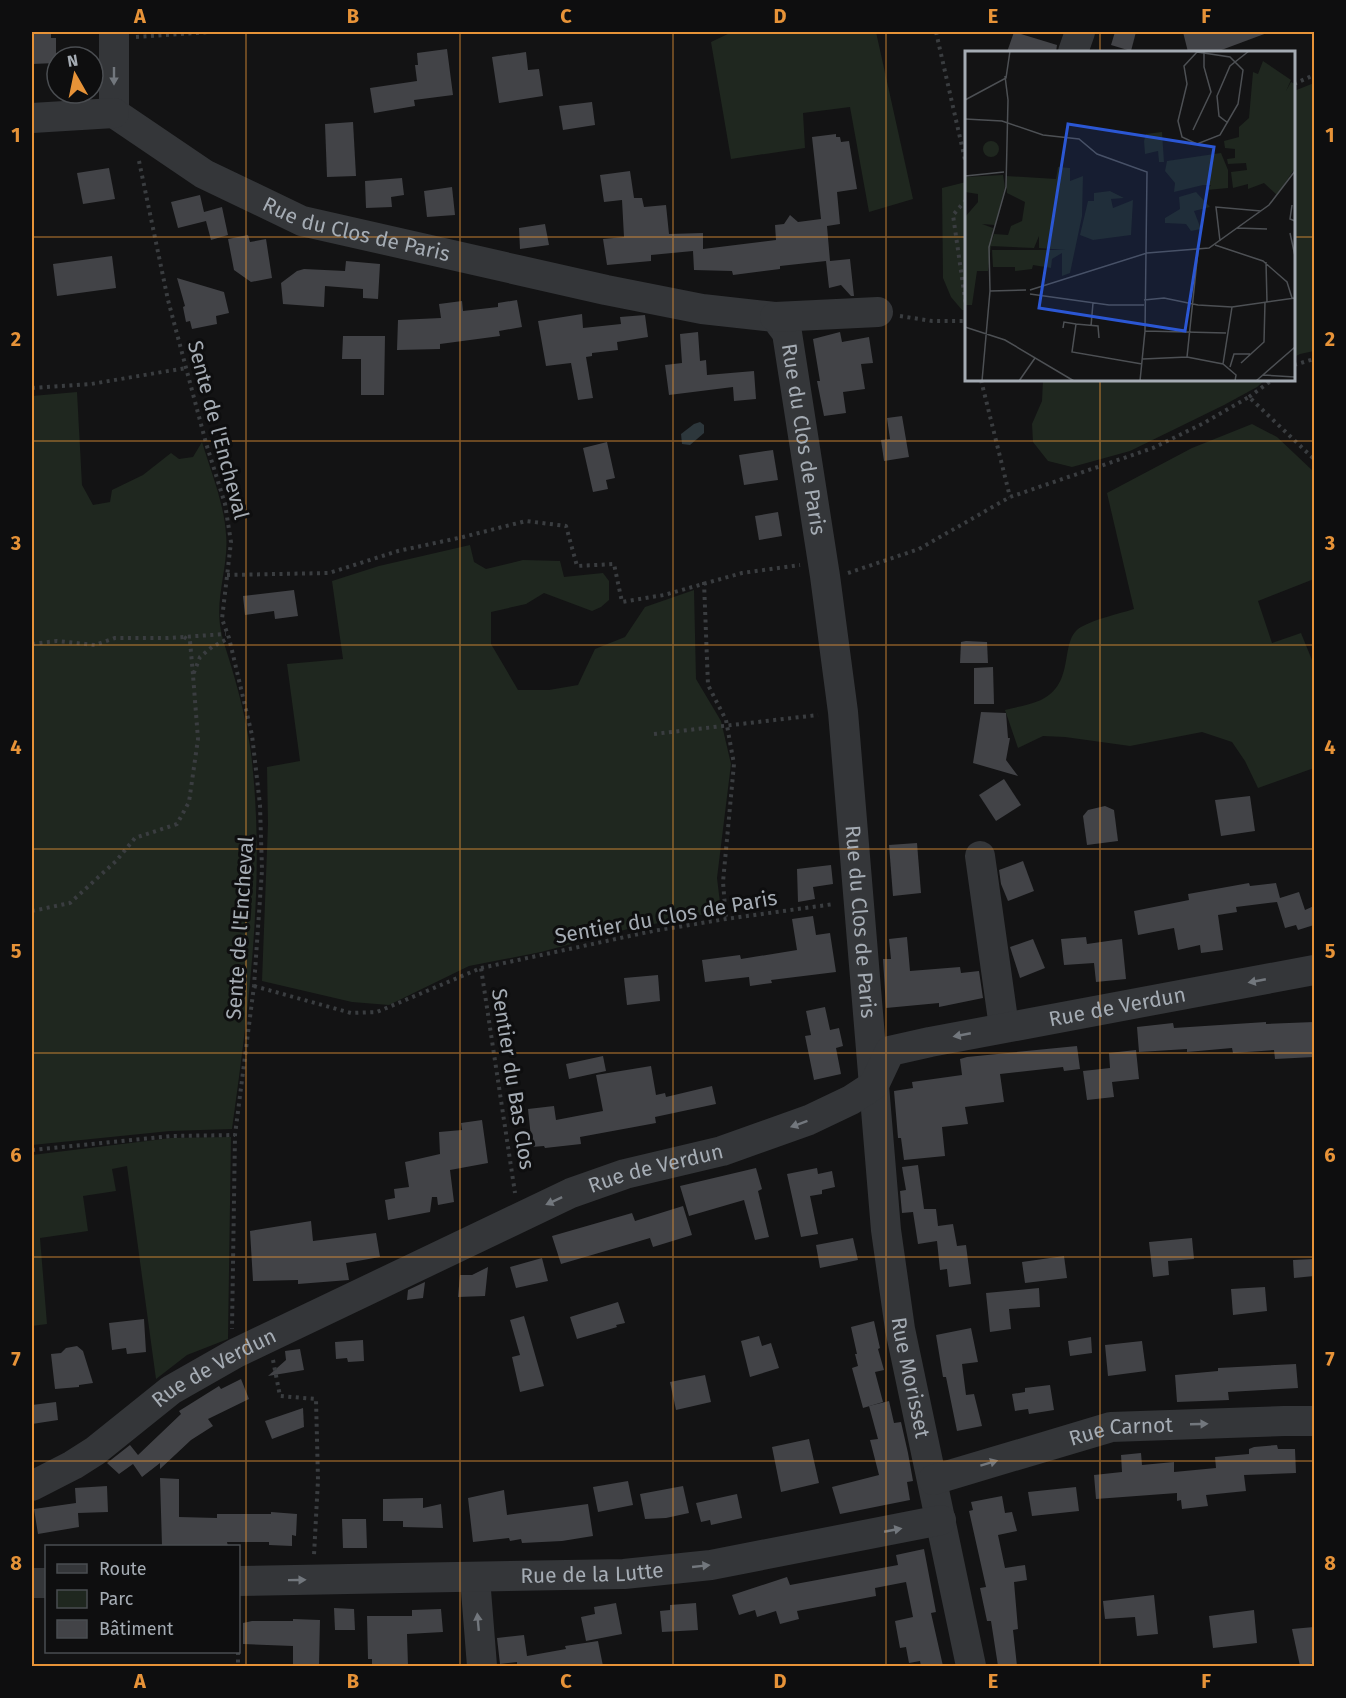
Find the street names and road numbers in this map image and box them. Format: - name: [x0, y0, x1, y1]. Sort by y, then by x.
- street label: Rue du Clos de Paris: [258, 191, 453, 267]
- street label: Sente de l'Encheval: [182, 338, 254, 522]
- street label: Rue du Clos de Paris: [776, 342, 831, 537]
- street label: Rue du Clos de Paris: [839, 824, 881, 1019]
- street label: Sente de l'Encheval: [221, 835, 259, 1021]
- street label: Sentier du Clos de Paris: [553, 885, 779, 949]
- street label: Rue de Verdun: [1047, 981, 1188, 1032]
- street label: Sentier du Bas Clos: [486, 987, 540, 1172]
- street label: Rue de Verdun: [585, 1138, 726, 1199]
- street label: Rue Morisset: [885, 1315, 936, 1441]
- street label: Rue de Verdun: [146, 1323, 280, 1413]
- street label: Rue Carnot: [1066, 1412, 1174, 1452]
- street label: Rue de la Lutte: [520, 1557, 665, 1589]

